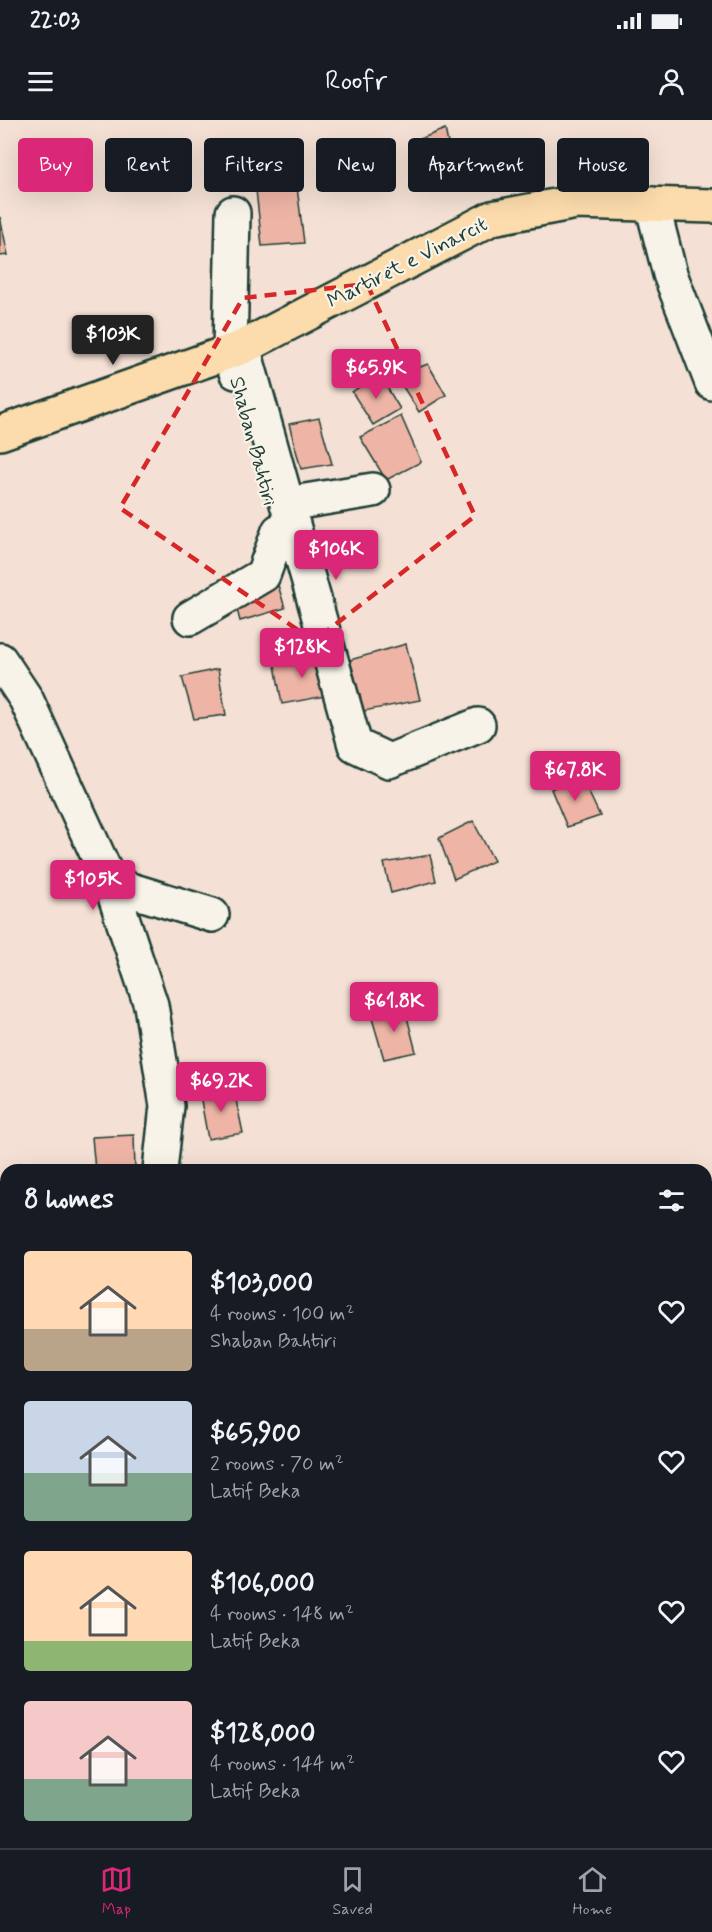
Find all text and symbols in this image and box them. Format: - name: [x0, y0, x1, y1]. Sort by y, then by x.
- text: 22:03: [30, 7, 80, 35]
- text: Roofr: [325, 64, 387, 99]
- icon: menu: [24, 65, 57, 98]
- icon: person: [655, 65, 688, 98]
- chip: Buy: [18, 138, 93, 192]
- chip: Rent: [105, 138, 192, 192]
- chip: Filters: [204, 138, 304, 192]
- chip: New: [316, 138, 396, 192]
- chip: Apartment: [408, 138, 545, 192]
- chip: House: [557, 138, 649, 192]
- street label: Martirët e Vinarcit: [322, 210, 493, 315]
- pin: $103K: [71, 315, 155, 366]
- text: $103K: [86, 321, 140, 348]
- pin: $65.9K: [327, 349, 425, 400]
- text: $65.9K: [346, 355, 406, 382]
- street label: Shaban Bahtiri: [222, 374, 284, 509]
- pin: $106K: [294, 530, 378, 581]
- text: $106K: [308, 536, 364, 563]
- pin: $128K: [260, 628, 344, 679]
- text: $128K: [274, 634, 330, 661]
- pin: $67.8K: [526, 751, 624, 802]
- text: $67.8K: [544, 757, 606, 784]
- pin: $105K: [51, 860, 135, 911]
- text: $105K: [64, 866, 122, 893]
- pin: $61.8K: [345, 982, 443, 1033]
- text: $61.8K: [364, 988, 424, 1015]
- pin: $69.2K: [172, 1062, 270, 1113]
- text: $69.2K: [190, 1068, 252, 1095]
- text: 8 homes: [24, 1183, 114, 1217]
- icon: filters: [655, 1184, 688, 1217]
- text: $103,000: [210, 1267, 313, 1301]
- icon: home: [72, 1275, 144, 1347]
- icon: heart: [655, 1295, 688, 1328]
- text: 4 rooms · 100 m²: [210, 1301, 354, 1328]
- text: Shaban Bahtiri: [210, 1328, 336, 1355]
- text: $65,900: [210, 1417, 301, 1451]
- icon: home: [72, 1425, 144, 1497]
- icon: heart: [655, 1445, 688, 1478]
- text: 2 rooms · 70 m²: [210, 1451, 344, 1478]
- text: Latif Beka: [210, 1478, 300, 1505]
- text: $106,000: [210, 1567, 315, 1601]
- icon: home: [72, 1575, 144, 1647]
- icon: heart: [655, 1595, 688, 1628]
- text: 4 rooms · 148 m²: [210, 1601, 354, 1628]
- text: Latif Beka: [210, 1628, 300, 1655]
- text: $128,000: [210, 1717, 315, 1751]
- icon: home: [72, 1725, 144, 1797]
- icon: heart: [655, 1745, 688, 1778]
- text: 4 rooms · 144 m²: [210, 1751, 355, 1778]
- text: Latif Beka: [210, 1778, 300, 1805]
- tab: Map: [100, 1863, 133, 1920]
- tab: Saved: [332, 1863, 373, 1920]
- tab: Home: [572, 1863, 612, 1920]

